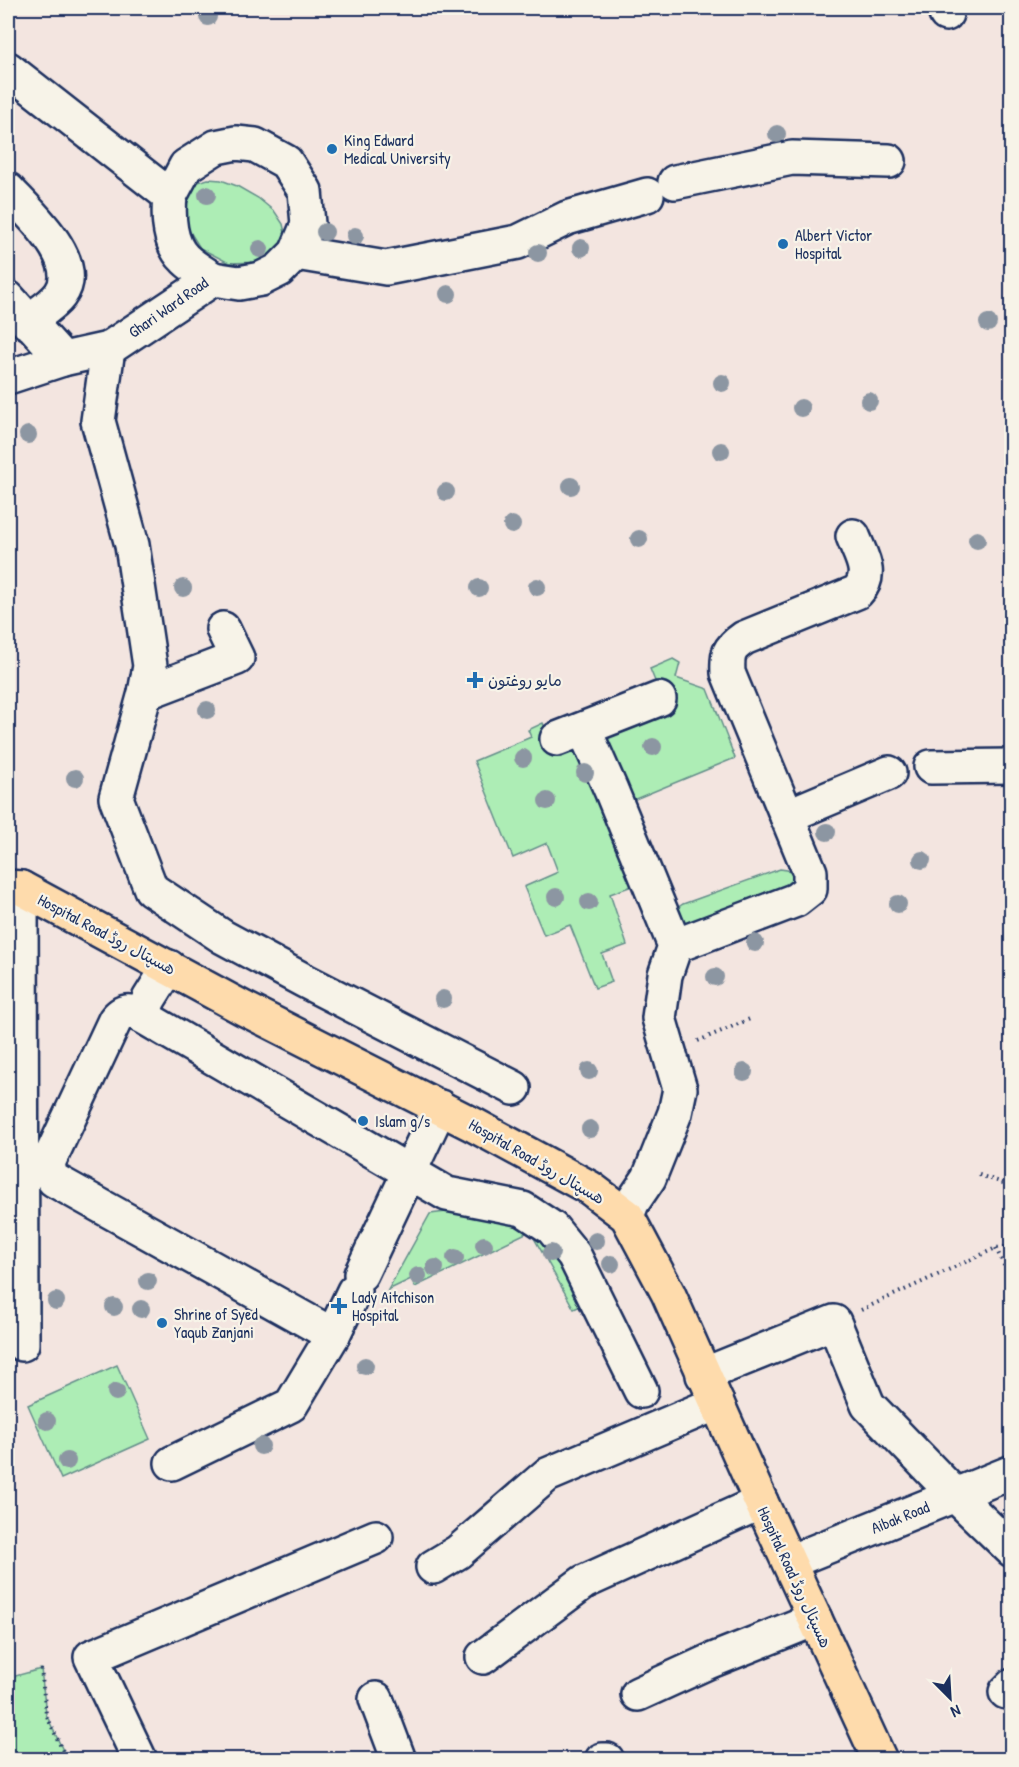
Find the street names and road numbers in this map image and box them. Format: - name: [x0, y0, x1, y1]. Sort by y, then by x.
- street label: Ghari Ward Road: [124, 271, 212, 343]
- street label: Hospital Road ھسپتال روڈ: [34, 888, 180, 980]
- street label: Hospital Road ھسپتال روڈ: [465, 1113, 609, 1209]
- street label: Aibak Road: [868, 1495, 932, 1539]
- street label: Hospital Road ھسپتال روڈ: [753, 1503, 837, 1651]

